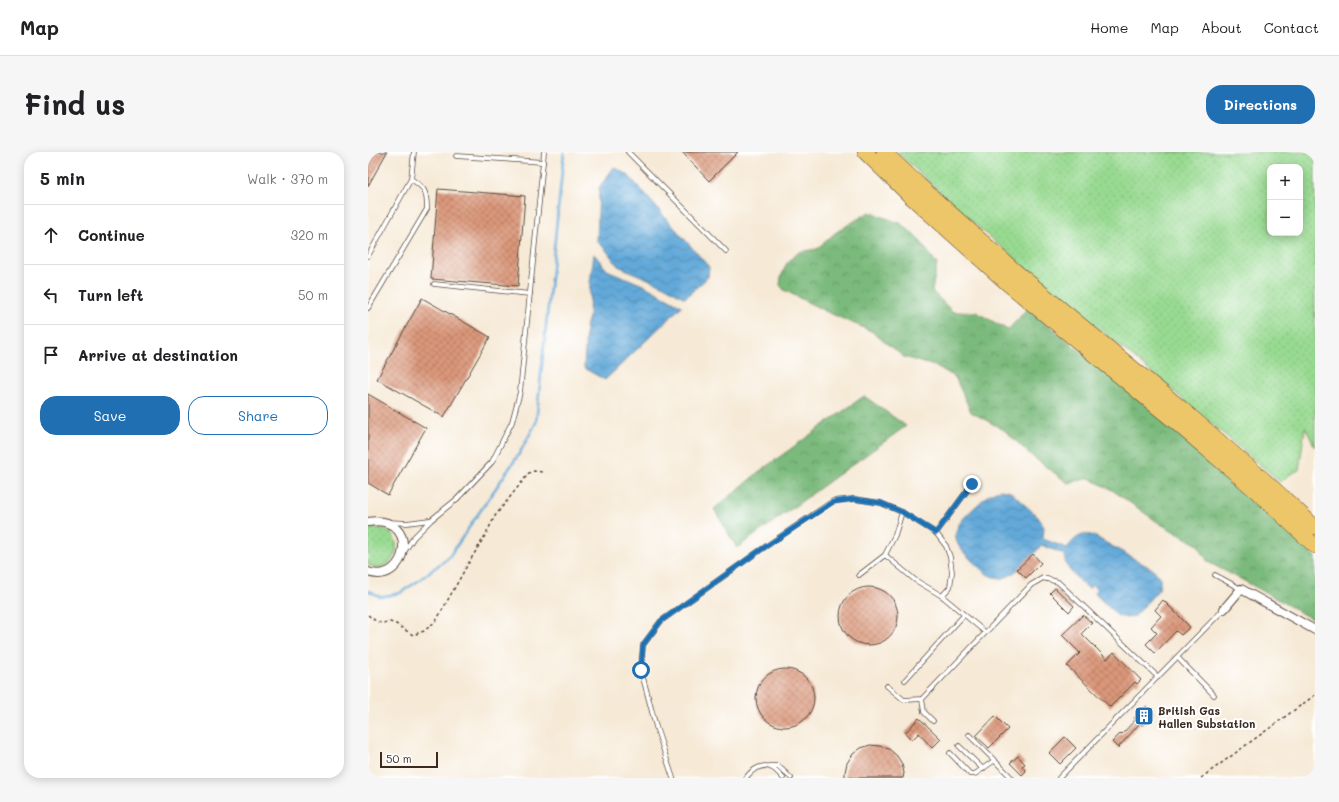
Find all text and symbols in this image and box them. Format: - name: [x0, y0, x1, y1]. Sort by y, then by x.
- text: Map: [20, 15, 59, 40]
- text: Home: [1090, 18, 1128, 37]
- text: Map: [1150, 18, 1179, 37]
- text: About: [1201, 18, 1242, 37]
- text: Contact: [1264, 18, 1319, 37]
- button: Directions: [1206, 85, 1315, 124]
- text: Find us: [24, 86, 125, 122]
- map controls: [1267, 164, 1303, 236]
- button: +: [1267, 164, 1303, 200]
- text: 5 min: [40, 167, 85, 189]
- text: Walk · 370 m: [247, 170, 328, 187]
- button: −: [1267, 200, 1303, 236]
- icon: ahead: [40, 224, 62, 246]
- text: Continue: [78, 225, 145, 245]
- text: 320 m: [291, 226, 328, 243]
- icon: left: [40, 284, 62, 306]
- text: Turn left: [78, 285, 143, 305]
- text: 50 m: [298, 286, 328, 303]
- icon: arrive: [40, 344, 62, 366]
- text: Arrive at destination: [78, 345, 238, 365]
- button: Save: [40, 396, 180, 435]
- button: Share: [188, 396, 328, 435]
- route end: [963, 475, 981, 493]
- route start: [632, 661, 650, 679]
- place label: British Gas Hallen Substation: [1158, 703, 1255, 731]
- building icon: British Gas Hallen Substation: [1133, 705, 1155, 727]
- scale bar: [380, 750, 438, 769]
- text: 50 m: [386, 751, 412, 766]

